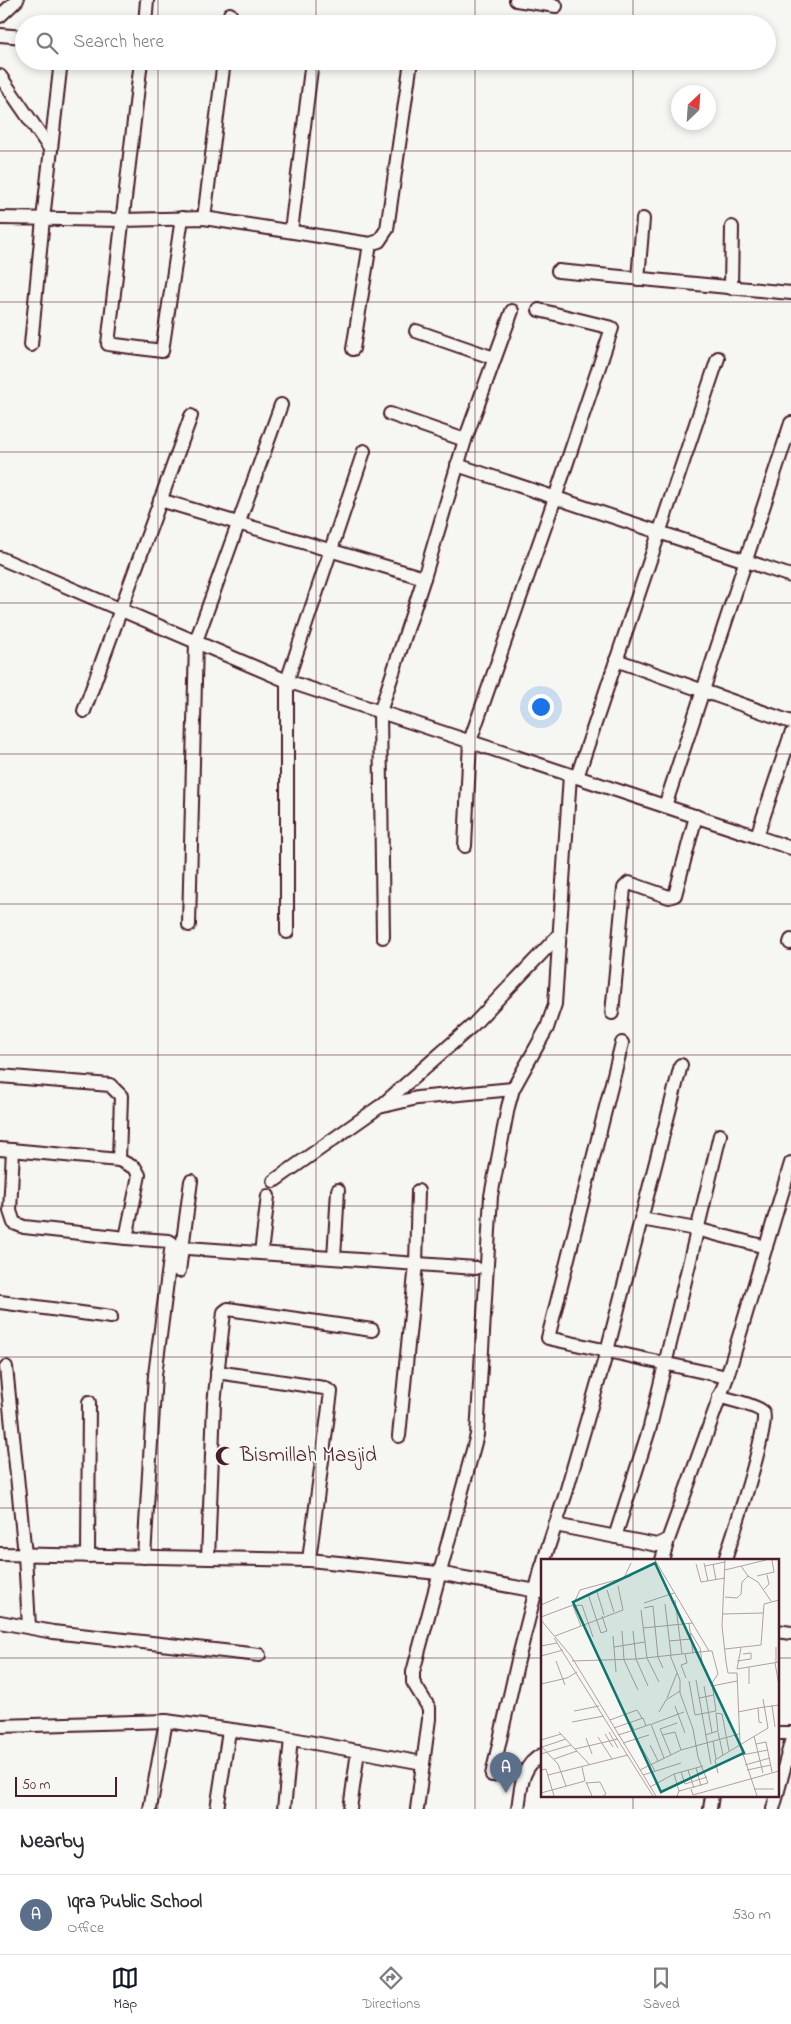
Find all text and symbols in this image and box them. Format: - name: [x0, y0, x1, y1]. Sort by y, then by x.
- search box: [15, 15, 776, 70]
- icon: search: [33, 29, 61, 57]
- text: Search here: [73, 29, 164, 56]
- north arrow: [671, 85, 716, 130]
- your location: [528, 694, 554, 720]
- place label: Bismillah Masjid: [239, 1441, 377, 1471]
- mosque icon: Bismillah Masjid: [214, 1445, 236, 1467]
- inset map: [541, 1559, 778, 1796]
- pin: A: [490, 1752, 522, 1793]
- scale bar: [15, 1774, 118, 1797]
- text: 50 m: [22, 1775, 50, 1796]
- text: Nearby: [20, 1827, 84, 1857]
- text: Iqra Public School: [67, 1889, 202, 1916]
- text: A: [31, 1903, 41, 1927]
- text: 530 m: [732, 1903, 771, 1927]
- text: Office: [67, 1916, 104, 1940]
- tab: Map: [111, 1964, 139, 2015]
- tab: Directions: [362, 1964, 420, 2015]
- tab: Saved: [643, 1964, 680, 2015]

